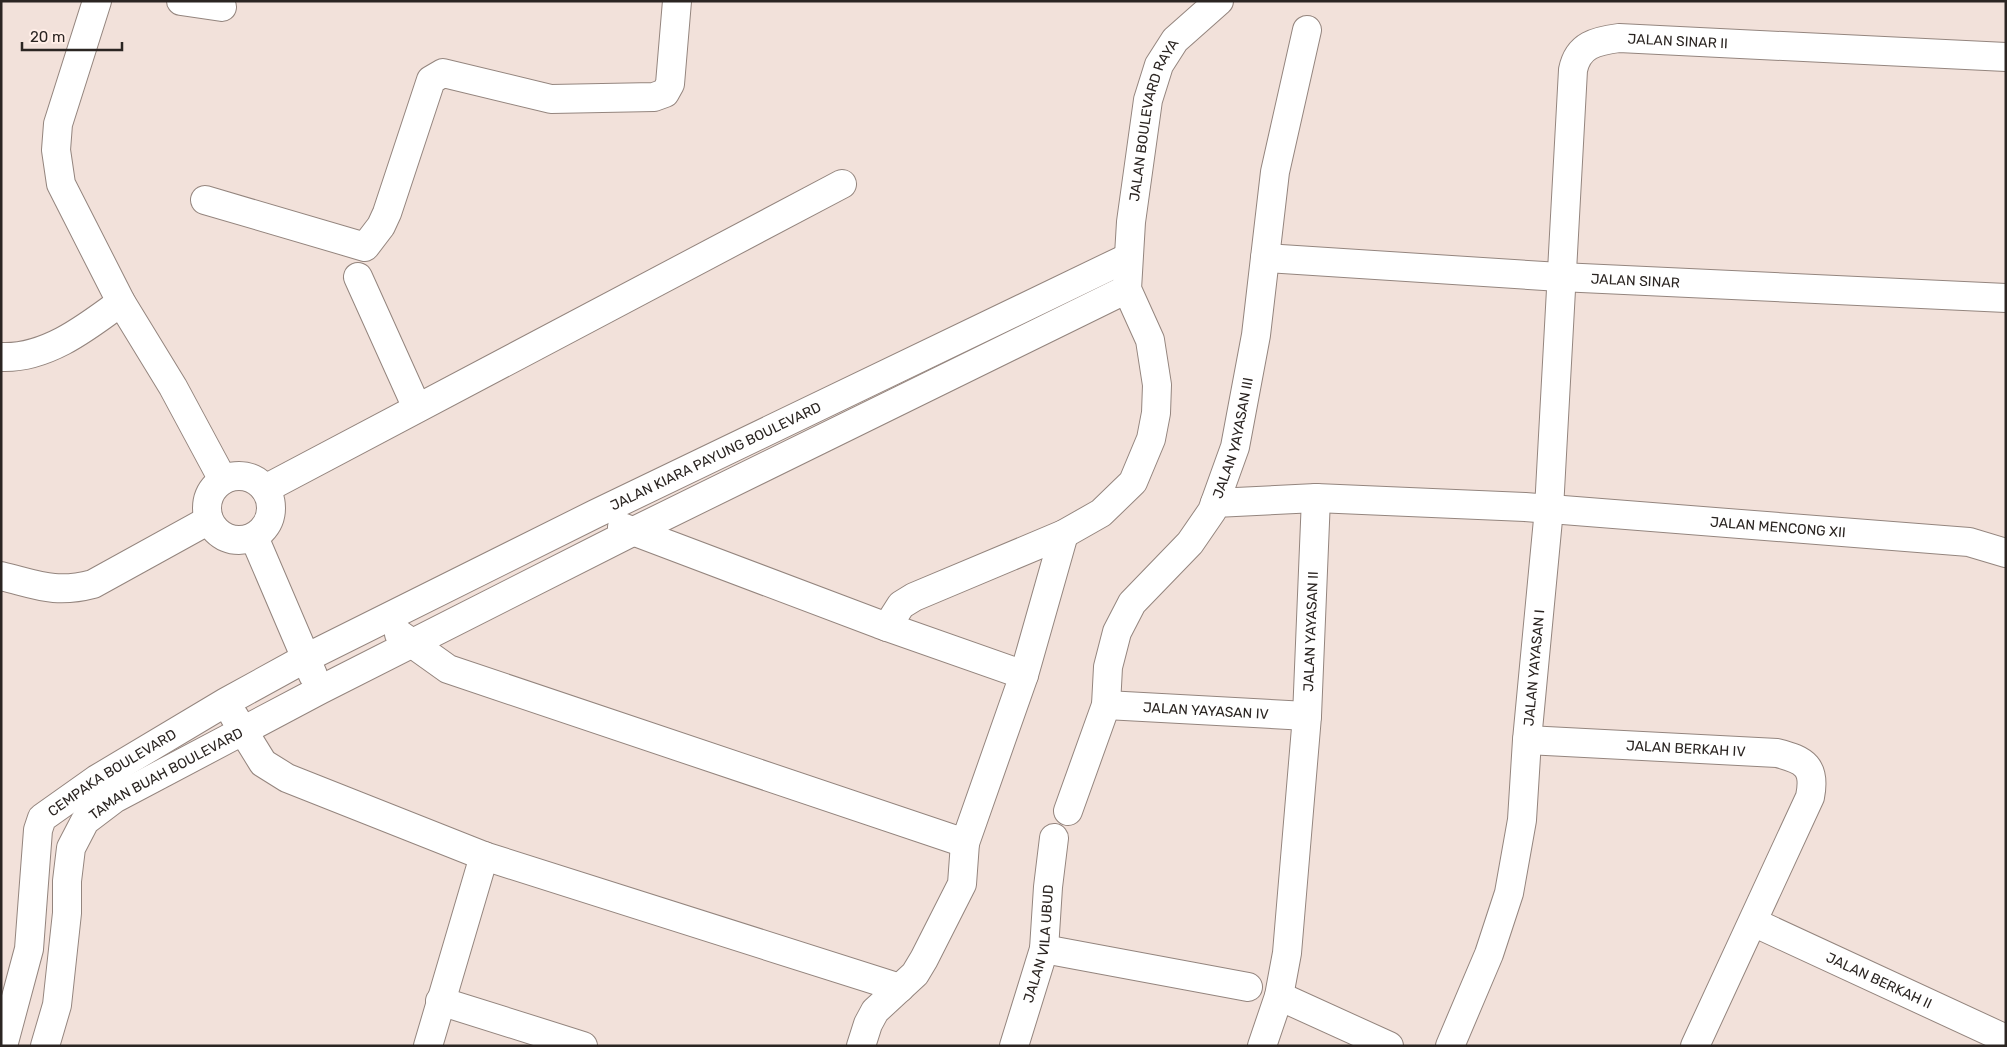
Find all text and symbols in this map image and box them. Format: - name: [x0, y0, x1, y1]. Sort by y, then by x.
- scale bar: [22, 20, 122, 52]
- text: 20 m: [30, 28, 65, 46]
- street label: JALAN SINAR II: [1627, 30, 1728, 52]
- street label: JALAN BOULEVARD RAYA: [1126, 35, 1183, 203]
- street label: JALAN SINAR: [1590, 270, 1680, 292]
- street label: JALAN YAYASAN III: [1209, 376, 1257, 501]
- street label: JALAN KIARA PAYUNG BOULEVARD: [608, 399, 824, 514]
- street label: JALAN MENCONG XII: [1709, 514, 1846, 541]
- street label: JALAN YAYASAN II: [1300, 571, 1322, 692]
- street label: JALAN YAYASAN I: [1520, 609, 1548, 727]
- street label: JALAN YAYASAN IV: [1142, 699, 1269, 723]
- street label: TAMAN BUAH BOULEVARD: [86, 724, 246, 824]
- street label: CEMPAKA BOULEVARD: [45, 726, 180, 820]
- street label: JALAN BERKAH IV: [1625, 737, 1746, 760]
- street label: JALAN VILA UBUD: [1020, 884, 1057, 1005]
- street label: JALAN BERKAH II: [1823, 949, 1934, 1013]

